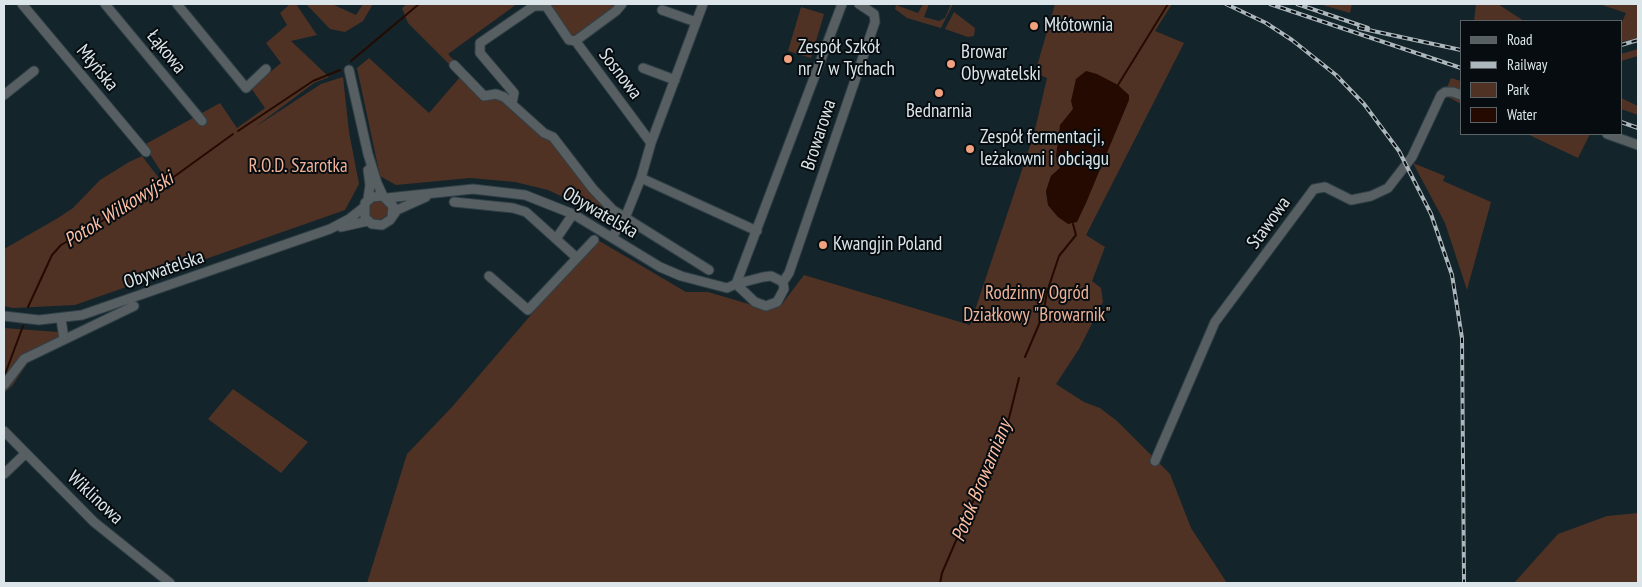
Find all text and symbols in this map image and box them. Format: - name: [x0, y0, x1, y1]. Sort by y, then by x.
- place label: Młótownia: [1044, 15, 1113, 37]
- marker: Młótownia: [1028, 20, 1040, 32]
- legend: [1460, 20, 1622, 135]
- street label: Łąkowa: [142, 26, 190, 78]
- text: Road: [1507, 30, 1533, 49]
- place label: Zespół Szkół nr 7 w Tychach: [798, 37, 895, 81]
- street label: Młyńska: [71, 40, 123, 96]
- place label: Browar Obywatelski: [961, 42, 1041, 86]
- street label: Sosnowa: [593, 44, 647, 104]
- marker: Zespół Szkół nr 7 w Tychach: [782, 53, 794, 65]
- text: Railway: [1507, 55, 1547, 74]
- marker: Browar Obywatelski: [945, 58, 957, 70]
- text: Park: [1507, 80, 1529, 99]
- marker: Bednarnia: [933, 87, 945, 99]
- street label: Browarowa: [797, 97, 841, 173]
- place label: Bednarnia: [906, 101, 972, 123]
- text: Water: [1507, 105, 1537, 124]
- place label: Zespół fermentacji, leżakowni i obciągu: [980, 127, 1109, 171]
- marker: Zespół fermentacji, leżakowni i obciągu: [964, 143, 976, 155]
- park label: R.O.D. Szarotka: [249, 156, 347, 178]
- water label: Potok Wilkowyjski: [60, 167, 178, 253]
- street label: Obywatelska: [558, 182, 642, 244]
- street label: Stawowa: [1242, 192, 1296, 254]
- place label: Kwangjin Poland: [833, 234, 942, 256]
- marker: Kwangjin Poland: [817, 239, 829, 251]
- street label: Obywatelska: [121, 246, 207, 294]
- park label: Rodzinny Ogród Działkowy "Browarnik": [963, 283, 1111, 327]
- water label: Potok Browarniany: [947, 417, 1017, 545]
- street label: Wiklinowa: [62, 466, 128, 530]

